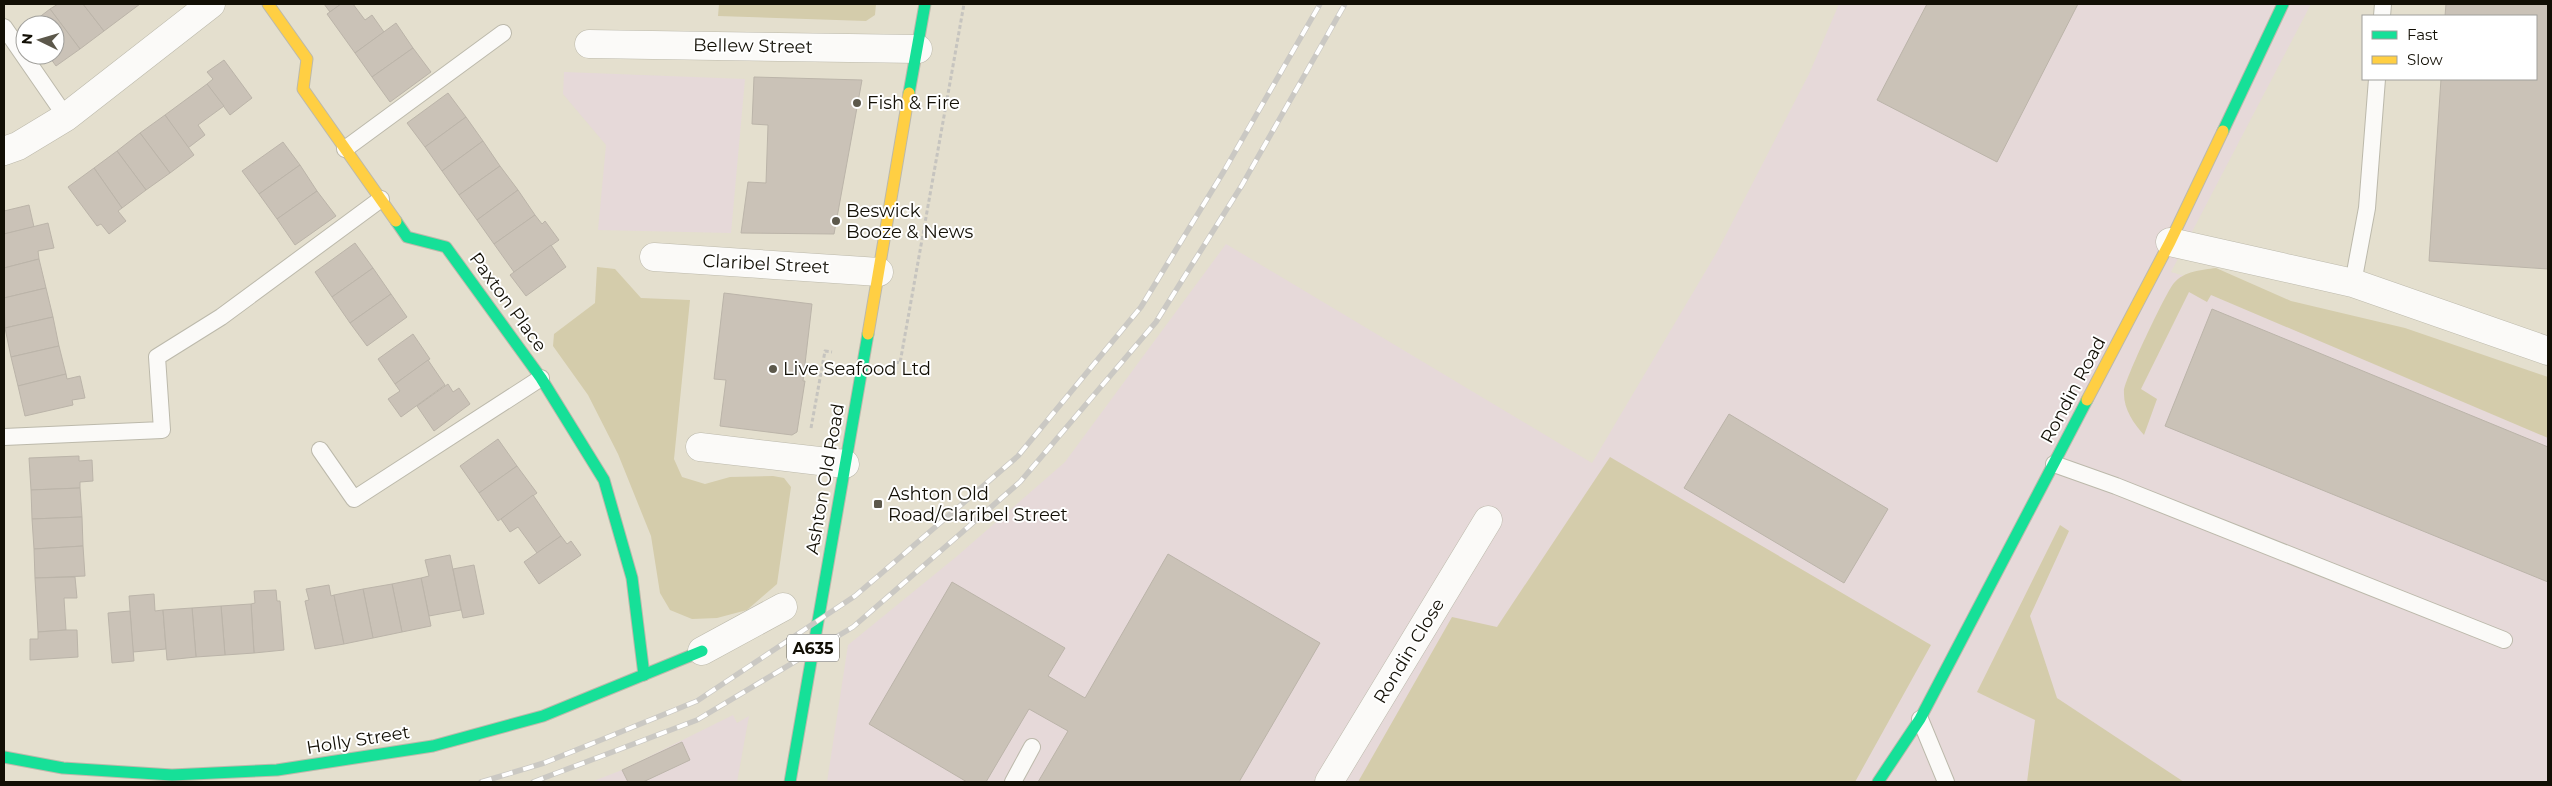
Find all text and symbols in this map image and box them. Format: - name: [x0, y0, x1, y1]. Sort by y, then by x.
- north arrow: [15, 15, 65, 65]
- legend: [2362, 15, 2537, 80]
- text: Fast: [2407, 25, 2438, 44]
- text: N: [18, 32, 37, 45]
- street label: Bellew Street: [693, 34, 813, 58]
- text: Slow: [2407, 50, 2443, 69]
- place label: Fish & Fire: [867, 92, 960, 114]
- marker: Fish & Fire: [851, 97, 863, 109]
- place label: Beswick Booze & News: [846, 200, 973, 243]
- marker: Beswick Booze & News: [830, 215, 842, 227]
- street label: Paxton Place: [465, 248, 551, 356]
- street label: Claribel Street: [702, 250, 830, 278]
- street label: Rondin Road: [2036, 333, 2110, 447]
- place label: Live Seafood Ltd: [783, 358, 931, 380]
- marker: Live Seafood Ltd: [767, 363, 779, 375]
- street label: Ashton Old Road: [801, 402, 849, 556]
- place label: Ashton Old Road/Claribel Street: [888, 483, 1068, 526]
- marker: Ashton Old Road/Claribel Street: [872, 498, 884, 510]
- street label: Rondin Close: [1369, 594, 1449, 708]
- road number: A635: [787, 634, 839, 661]
- street label: Holly Street: [305, 721, 411, 759]

